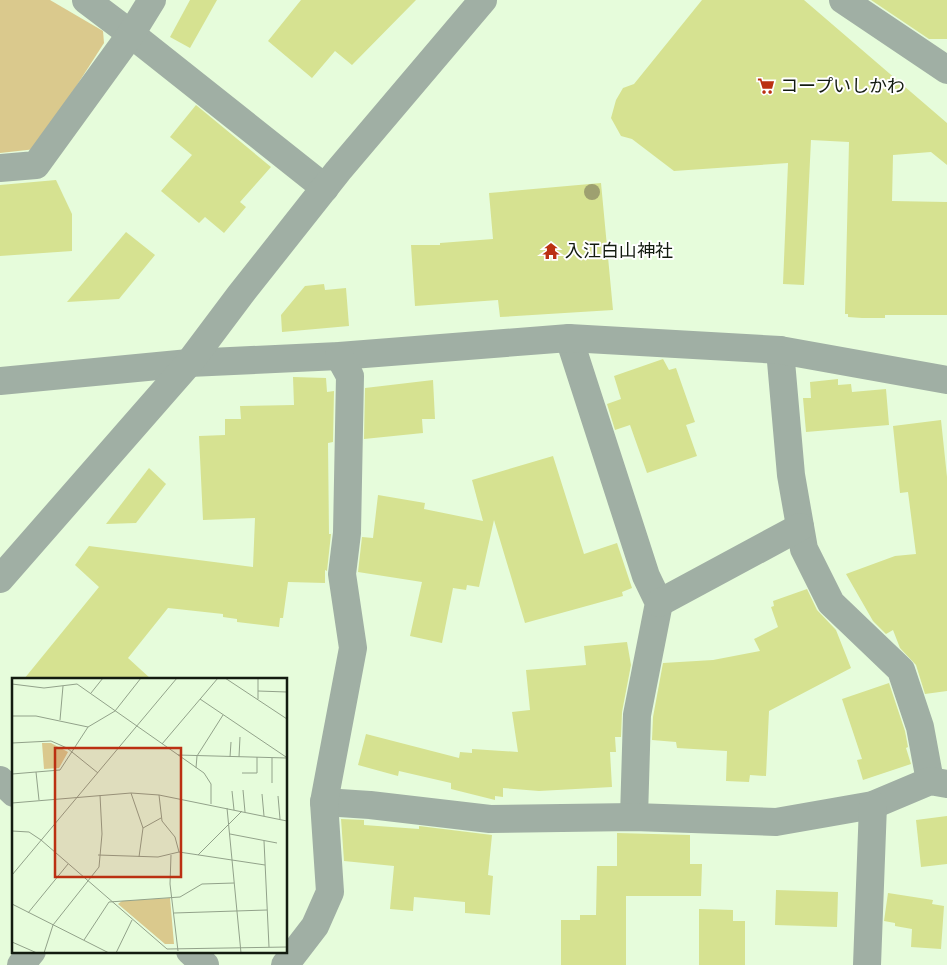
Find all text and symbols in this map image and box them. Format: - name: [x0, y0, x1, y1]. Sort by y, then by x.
- place label: コープいしかわ: [780, 73, 905, 100]
- supermarket icon: コープいしかわ: [756, 76, 776, 96]
- place label: 入江白山神社: [565, 238, 673, 265]
- temple icon: 入江白山神社: [541, 241, 561, 261]
- inset map: [12, 678, 288, 952]

